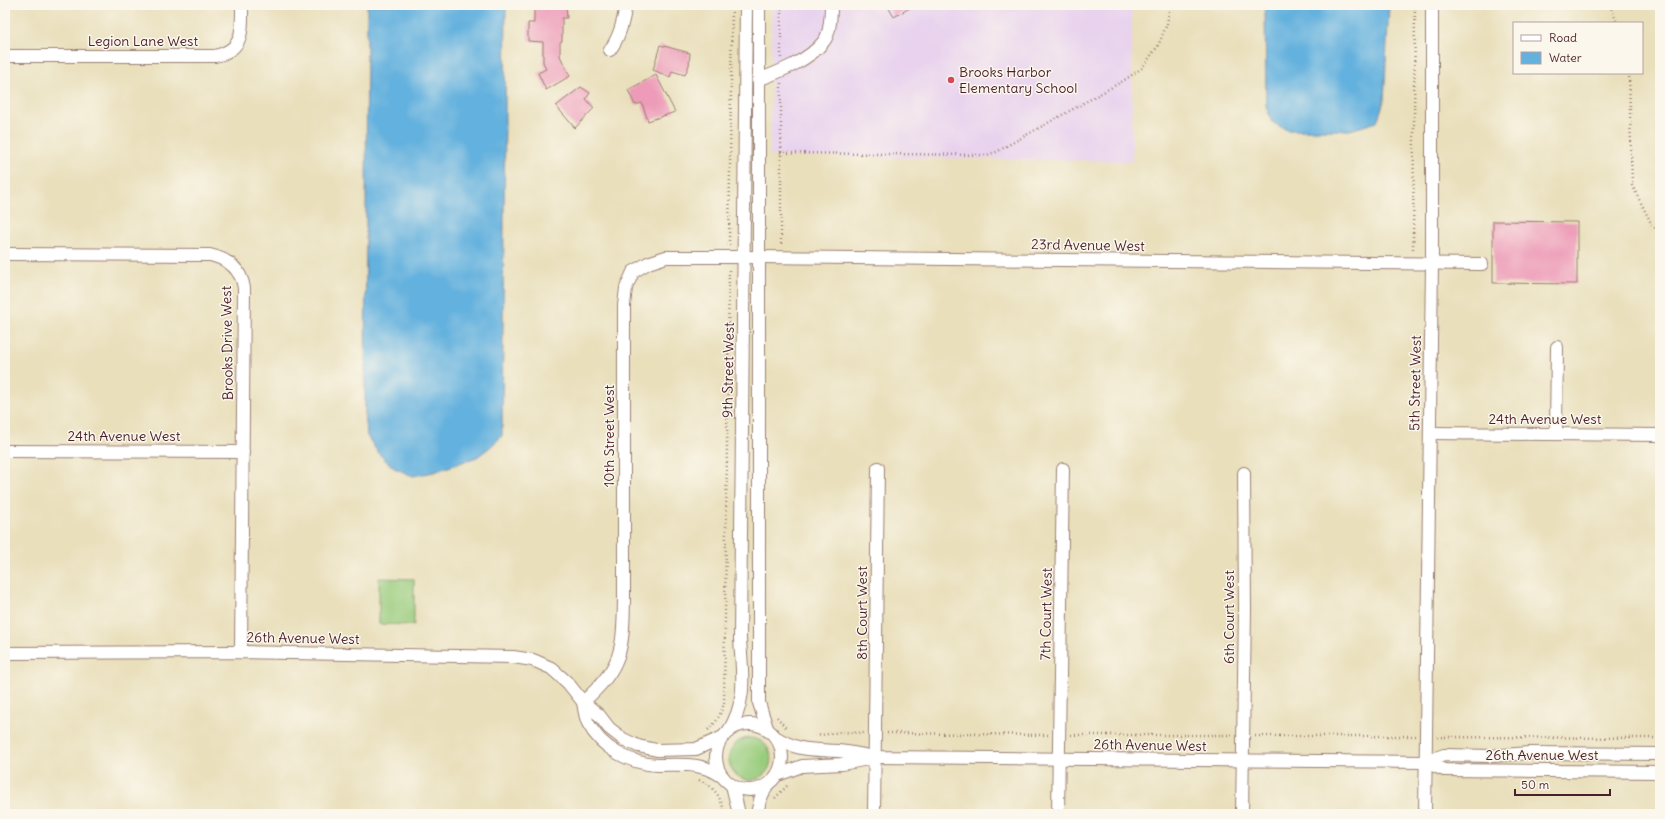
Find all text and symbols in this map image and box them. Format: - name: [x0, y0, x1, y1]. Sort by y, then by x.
- legend: [1513, 22, 1643, 74]
- text: Road: [1549, 30, 1577, 45]
- street label: Legion Lane West: [88, 32, 198, 50]
- text: Water: [1549, 50, 1582, 65]
- place label: Brooks Harbor Elementary School: [959, 63, 1077, 97]
- marker: Brooks Harbor Elementary School: [946, 75, 956, 85]
- street label: 23rd Avenue West: [1031, 235, 1145, 255]
- street label: Brooks Drive West: [217, 285, 237, 400]
- street label: 9th Street West: [718, 322, 738, 418]
- street label: 5th Street West: [1405, 335, 1425, 431]
- street label: 10th Street West: [600, 385, 618, 487]
- street label: 24th Avenue West: [1489, 410, 1602, 428]
- street label: 24th Avenue West: [68, 427, 181, 445]
- street label: 8th Court West: [853, 566, 871, 660]
- street label: 7th Court West: [1036, 567, 1056, 661]
- street label: 6th Court West: [1220, 570, 1238, 664]
- street label: 26th Avenue West: [246, 628, 360, 648]
- street label: 26th Avenue West: [1093, 735, 1207, 755]
- street label: 26th Avenue West: [1486, 746, 1599, 764]
- scale bar: [1515, 771, 1610, 797]
- text: 50 m: [1521, 777, 1550, 792]

